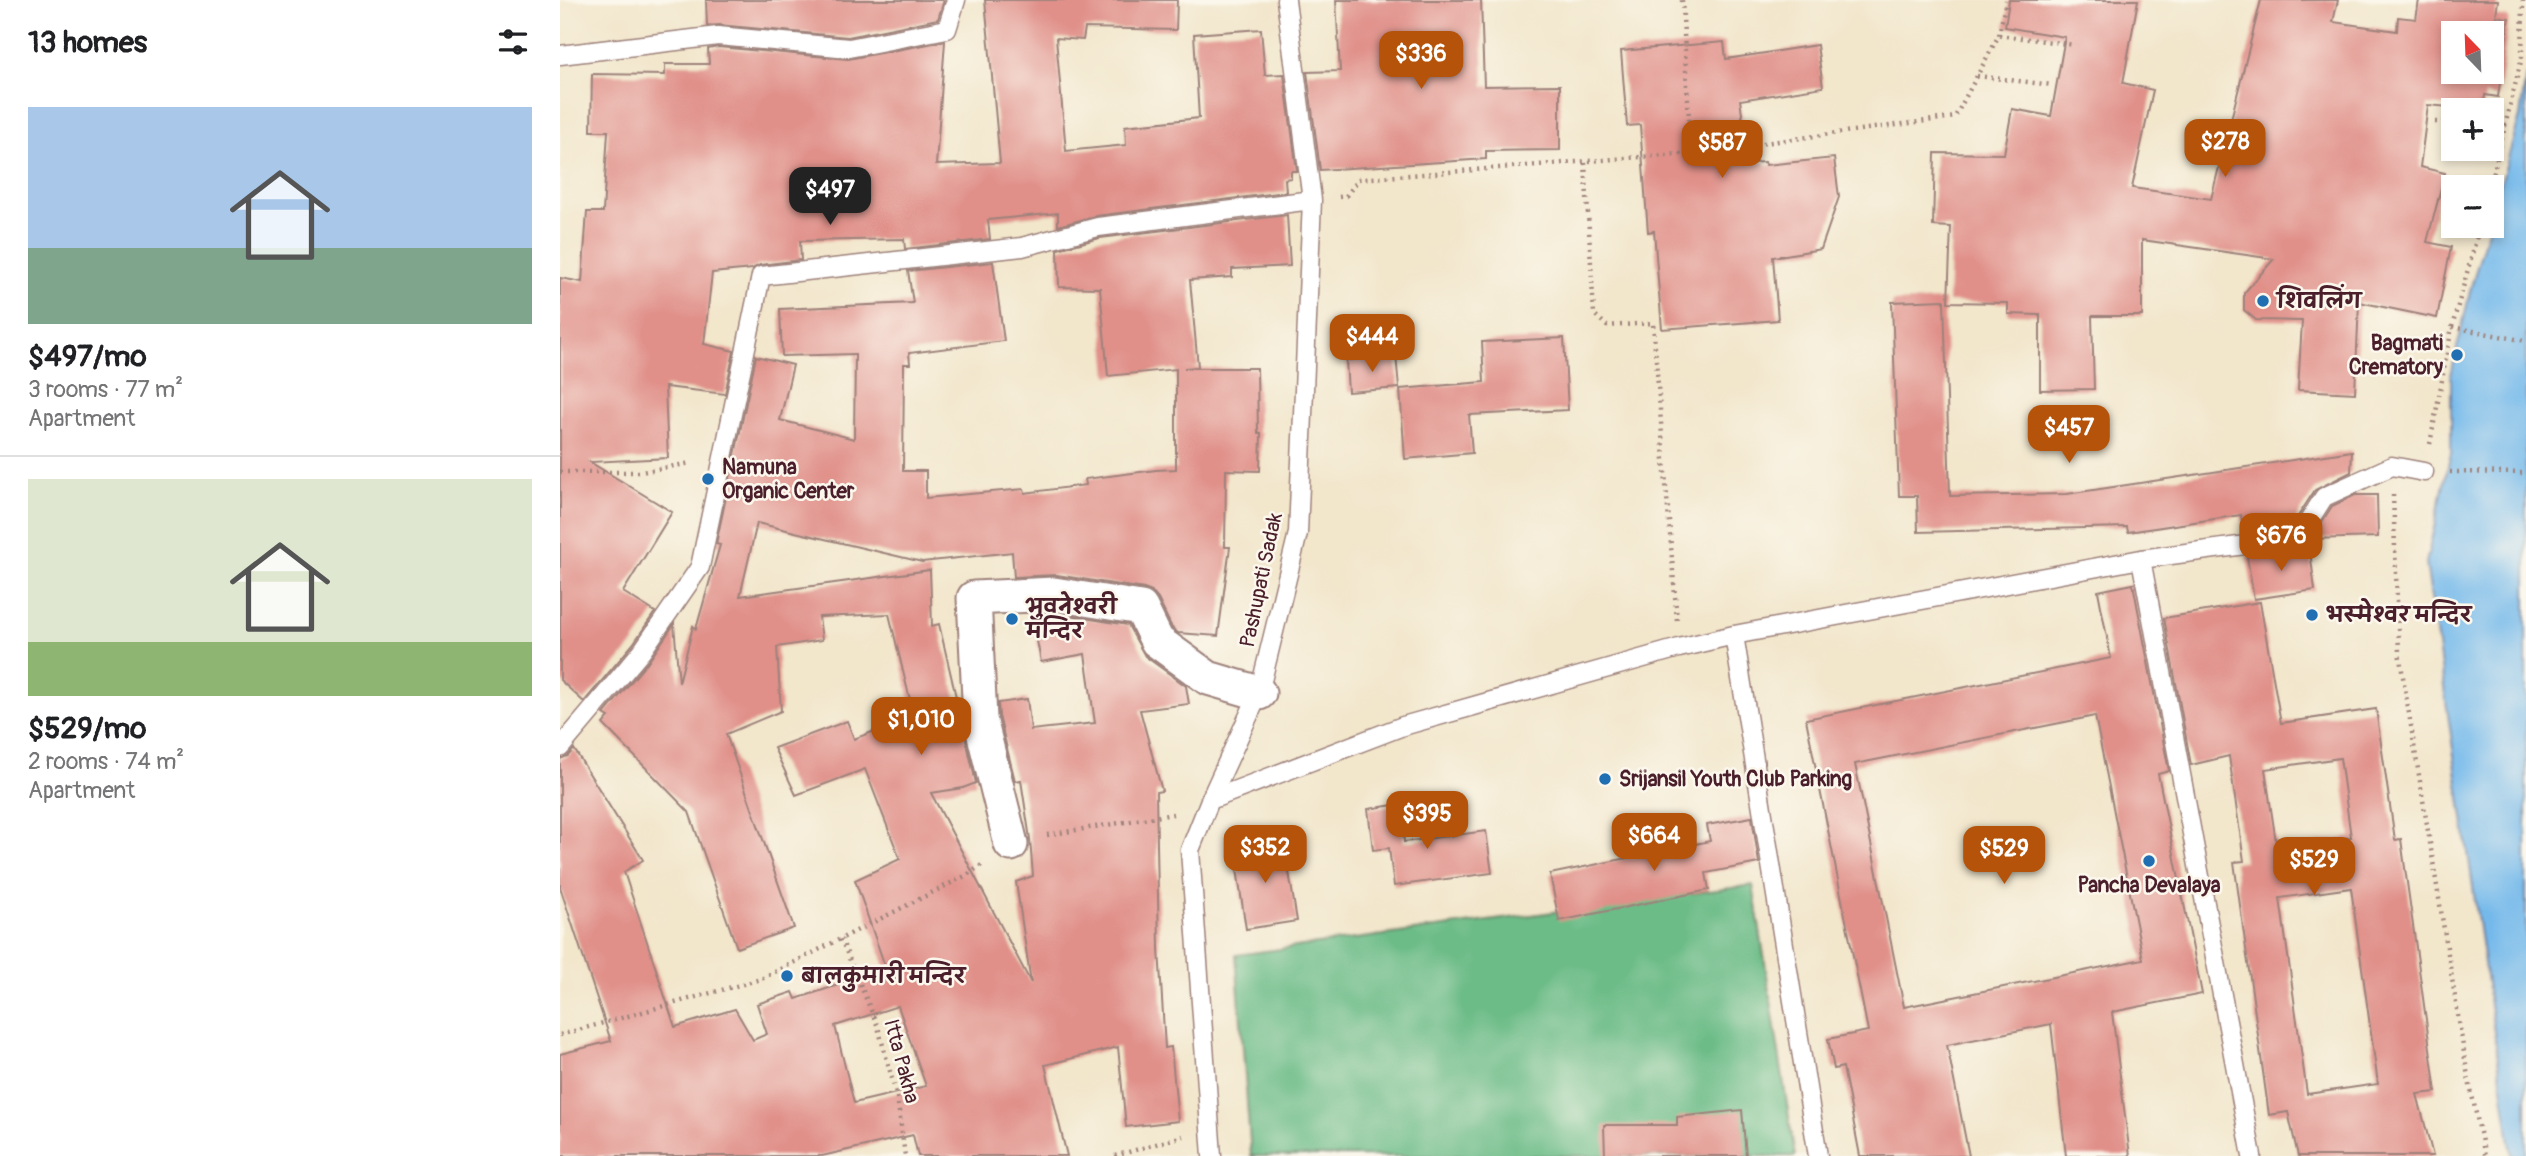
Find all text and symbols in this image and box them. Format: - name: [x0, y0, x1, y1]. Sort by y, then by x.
- north arrow: [2441, 21, 2504, 84]
- map controls: [2441, 21, 2504, 238]
- icon: filters: [494, 23, 532, 61]
- text: 13 homes: [28, 24, 147, 61]
- pin: $336: [1380, 32, 1462, 91]
- text: $336: [1395, 39, 1447, 68]
- button: +: [2441, 98, 2504, 161]
- pin: $587: [1681, 120, 1763, 180]
- pin: $278: [2184, 120, 2266, 179]
- text: $278: [2200, 127, 2250, 156]
- text: $587: [1698, 128, 1746, 157]
- icon: home: [217, 152, 343, 278]
- pin: $497: [789, 168, 871, 227]
- text: $497: [805, 175, 855, 204]
- button: −: [2441, 175, 2504, 238]
- place label: शिवलिंग: [2275, 283, 2364, 315]
- marker: शिवलिंग: [2255, 293, 2271, 309]
- pin: $444: [1331, 314, 1413, 374]
- text: $444: [1346, 322, 1398, 351]
- place label: Bagmati Crematory: [2349, 330, 2443, 381]
- text: $497/mo: [28, 338, 147, 375]
- marker: Bagmati Crematory: [2449, 347, 2465, 363]
- text: 3 rooms · 77 m²: [28, 375, 183, 404]
- text: Apartment: [28, 404, 135, 433]
- pin: $457: [2028, 406, 2110, 465]
- text: $457: [2044, 413, 2094, 442]
- place label: Namuna Organic Center: [722, 454, 855, 505]
- marker: Namuna Organic Center: [700, 471, 716, 487]
- street label: Pashupati Sadak: [1234, 510, 1289, 650]
- pin: $676: [2240, 514, 2322, 573]
- text: $676: [2255, 521, 2307, 550]
- icon: home: [217, 524, 343, 650]
- place label: भुवनेश्वरी मन्दिर: [1024, 591, 1118, 645]
- place label: भस्मेश्वर मन्दिर: [2326, 597, 2473, 629]
- marker: भस्मेश्वर मन्दिर: [2304, 607, 2320, 623]
- marker: भुवनेश्वरी मन्दिर: [1004, 611, 1020, 627]
- pin: $1,010: [864, 698, 978, 757]
- text: $1,010: [887, 705, 955, 734]
- text: $529/mo: [28, 710, 146, 747]
- text: 2 rooms · 74 m²: [28, 747, 184, 776]
- place label: Srijansil Youth Club Parking: [1619, 766, 1853, 793]
- marker: Srijansil Youth Club Parking: [1597, 771, 1613, 787]
- text: Apartment: [28, 776, 135, 805]
- pin: $395: [1386, 792, 1468, 851]
- text: $395: [1402, 799, 1452, 828]
- pin: $664: [1613, 814, 1695, 873]
- text: $664: [1628, 821, 1680, 850]
- pin: $352: [1224, 826, 1306, 885]
- pin: $529: [1963, 826, 2045, 886]
- text: $352: [1240, 833, 1290, 862]
- text: $529: [1979, 834, 2029, 863]
- pin: $529: [2273, 838, 2355, 897]
- text: $529: [2289, 845, 2339, 874]
- marker: Pancha Devalaya: [2141, 853, 2157, 869]
- place label: Pancha Devalaya: [2078, 872, 2221, 899]
- place label: बालकुमारी मन्दिर: [801, 960, 967, 993]
- marker: बालकुमारी मन्दिर: [779, 968, 795, 984]
- street label: Itta Pakha: [877, 1016, 926, 1106]

